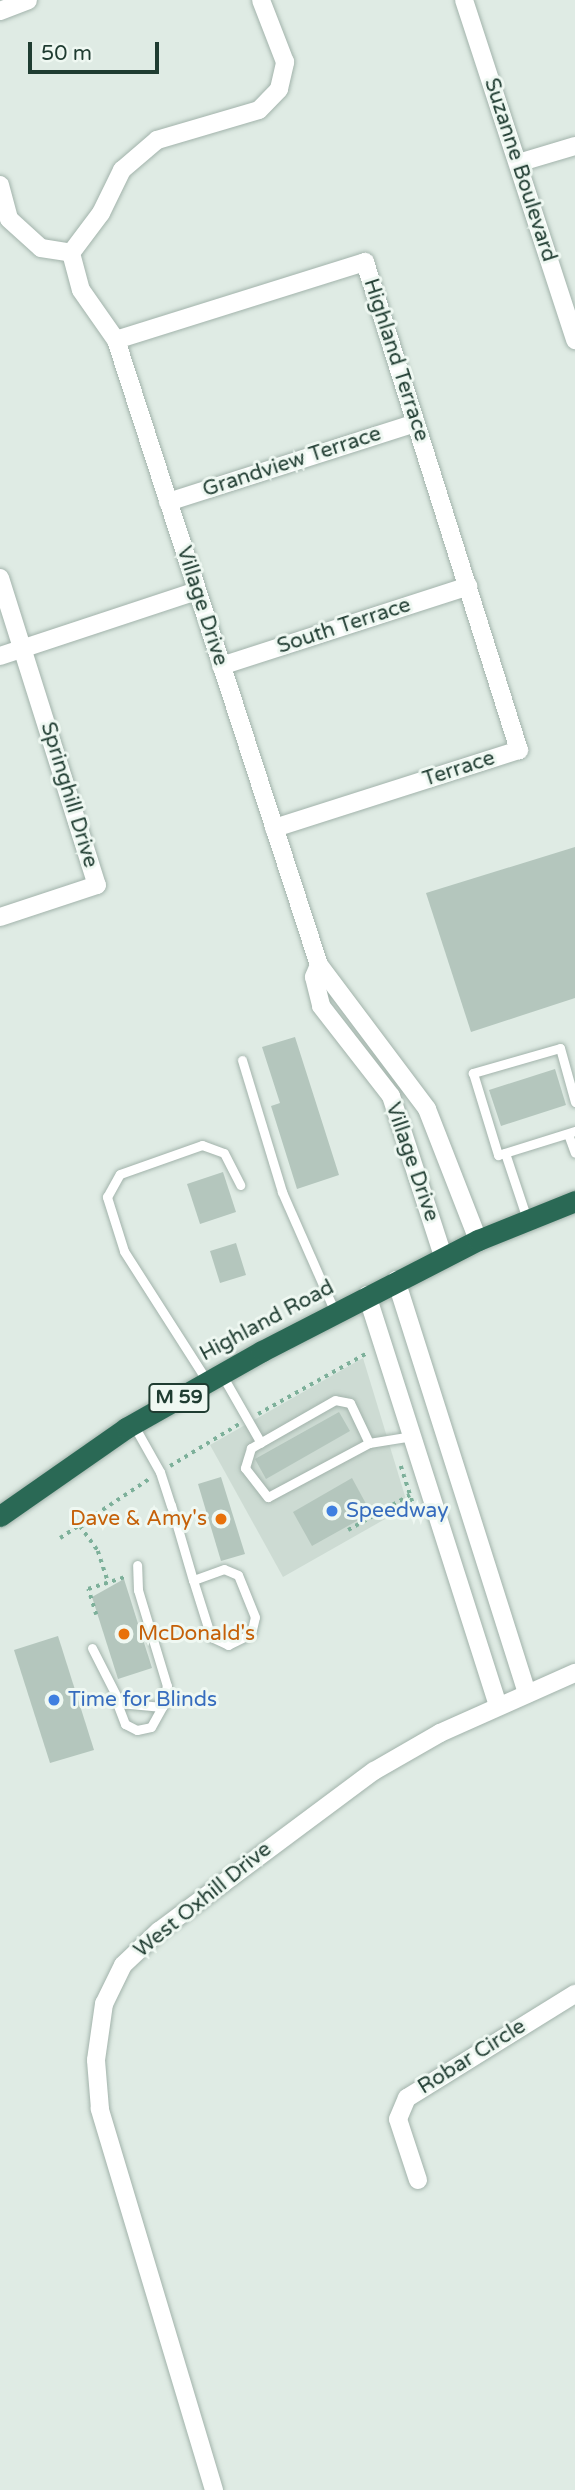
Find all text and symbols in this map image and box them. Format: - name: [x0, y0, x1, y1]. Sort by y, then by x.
- scale bar: [32, 28, 163, 72]
- text: 50 m: [41, 41, 92, 66]
- street label: Suzanne Boulevard: [478, 75, 562, 265]
- street label: Highland Terrace: [358, 275, 434, 445]
- street label: Grandview Terrace: [200, 421, 384, 503]
- street label: Village Drive: [171, 543, 233, 669]
- street label: South Terrace: [274, 593, 414, 659]
- street label: Springhill Drive: [35, 719, 103, 871]
- street label: Terrace: [420, 746, 498, 792]
- street label: Village Drive: [380, 1099, 444, 1225]
- street label: Highland Road: [196, 1275, 338, 1367]
- road number: M 59: [148, 1382, 210, 1414]
- place label: Speedway: [346, 1498, 448, 1524]
- marker: Speedway: [324, 1503, 340, 1519]
- place label: Dave & Amy's: [70, 1506, 207, 1532]
- marker: Dave & Amy's: [213, 1511, 229, 1527]
- place label: McDonald's: [138, 1621, 255, 1647]
- marker: McDonald's: [116, 1626, 132, 1642]
- place label: Time for Blinds: [68, 1687, 217, 1713]
- marker: Time for Blinds: [46, 1692, 62, 1708]
- street label: West Oxhill Drive: [129, 1837, 277, 1963]
- street label: Robar Circle: [414, 2014, 530, 2100]

